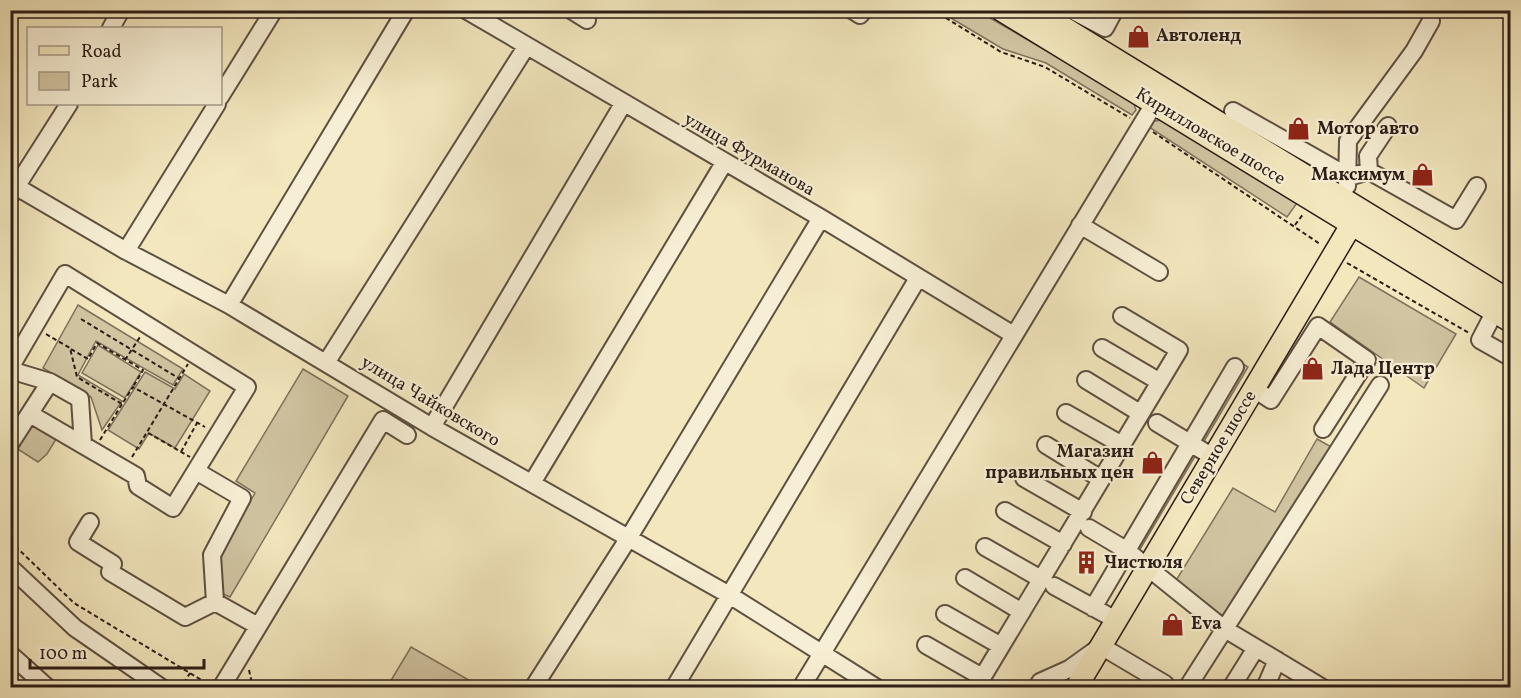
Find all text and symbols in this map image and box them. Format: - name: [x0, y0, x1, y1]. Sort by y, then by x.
- shop icon: Автоленд: [1125, 23, 1151, 49]
- place label: Автоленд: [1156, 24, 1241, 49]
- legend: [27, 27, 222, 105]
- text: Road: [81, 40, 122, 65]
- text: Park: [81, 70, 118, 95]
- street label: Кирилловское шоссе: [1130, 82, 1290, 192]
- street label: улица Фурманова: [679, 107, 819, 203]
- shop icon: Мотор авто: [1286, 116, 1312, 142]
- place label: Мотор авто: [1317, 117, 1419, 142]
- shop icon: Максимум: [1410, 162, 1436, 188]
- place label: Максимум: [1311, 163, 1406, 188]
- street label: улица Чайковского: [356, 350, 504, 454]
- shop icon: Лада Центр: [1300, 356, 1326, 382]
- place label: Лада Центр: [1331, 357, 1435, 382]
- street label: Северное шоссе: [1175, 386, 1263, 510]
- place label: Магазин правильных цен: [985, 440, 1134, 486]
- shop icon: Магазин правильных цен: [1139, 449, 1165, 475]
- building icon: Чистюля: [1073, 550, 1099, 576]
- place label: Чистюля: [1104, 551, 1183, 576]
- shop icon: Eva: [1160, 611, 1186, 637]
- place label: Eva: [1191, 612, 1222, 637]
- scale bar: [30, 632, 204, 670]
- text: 100 m: [39, 642, 88, 667]

